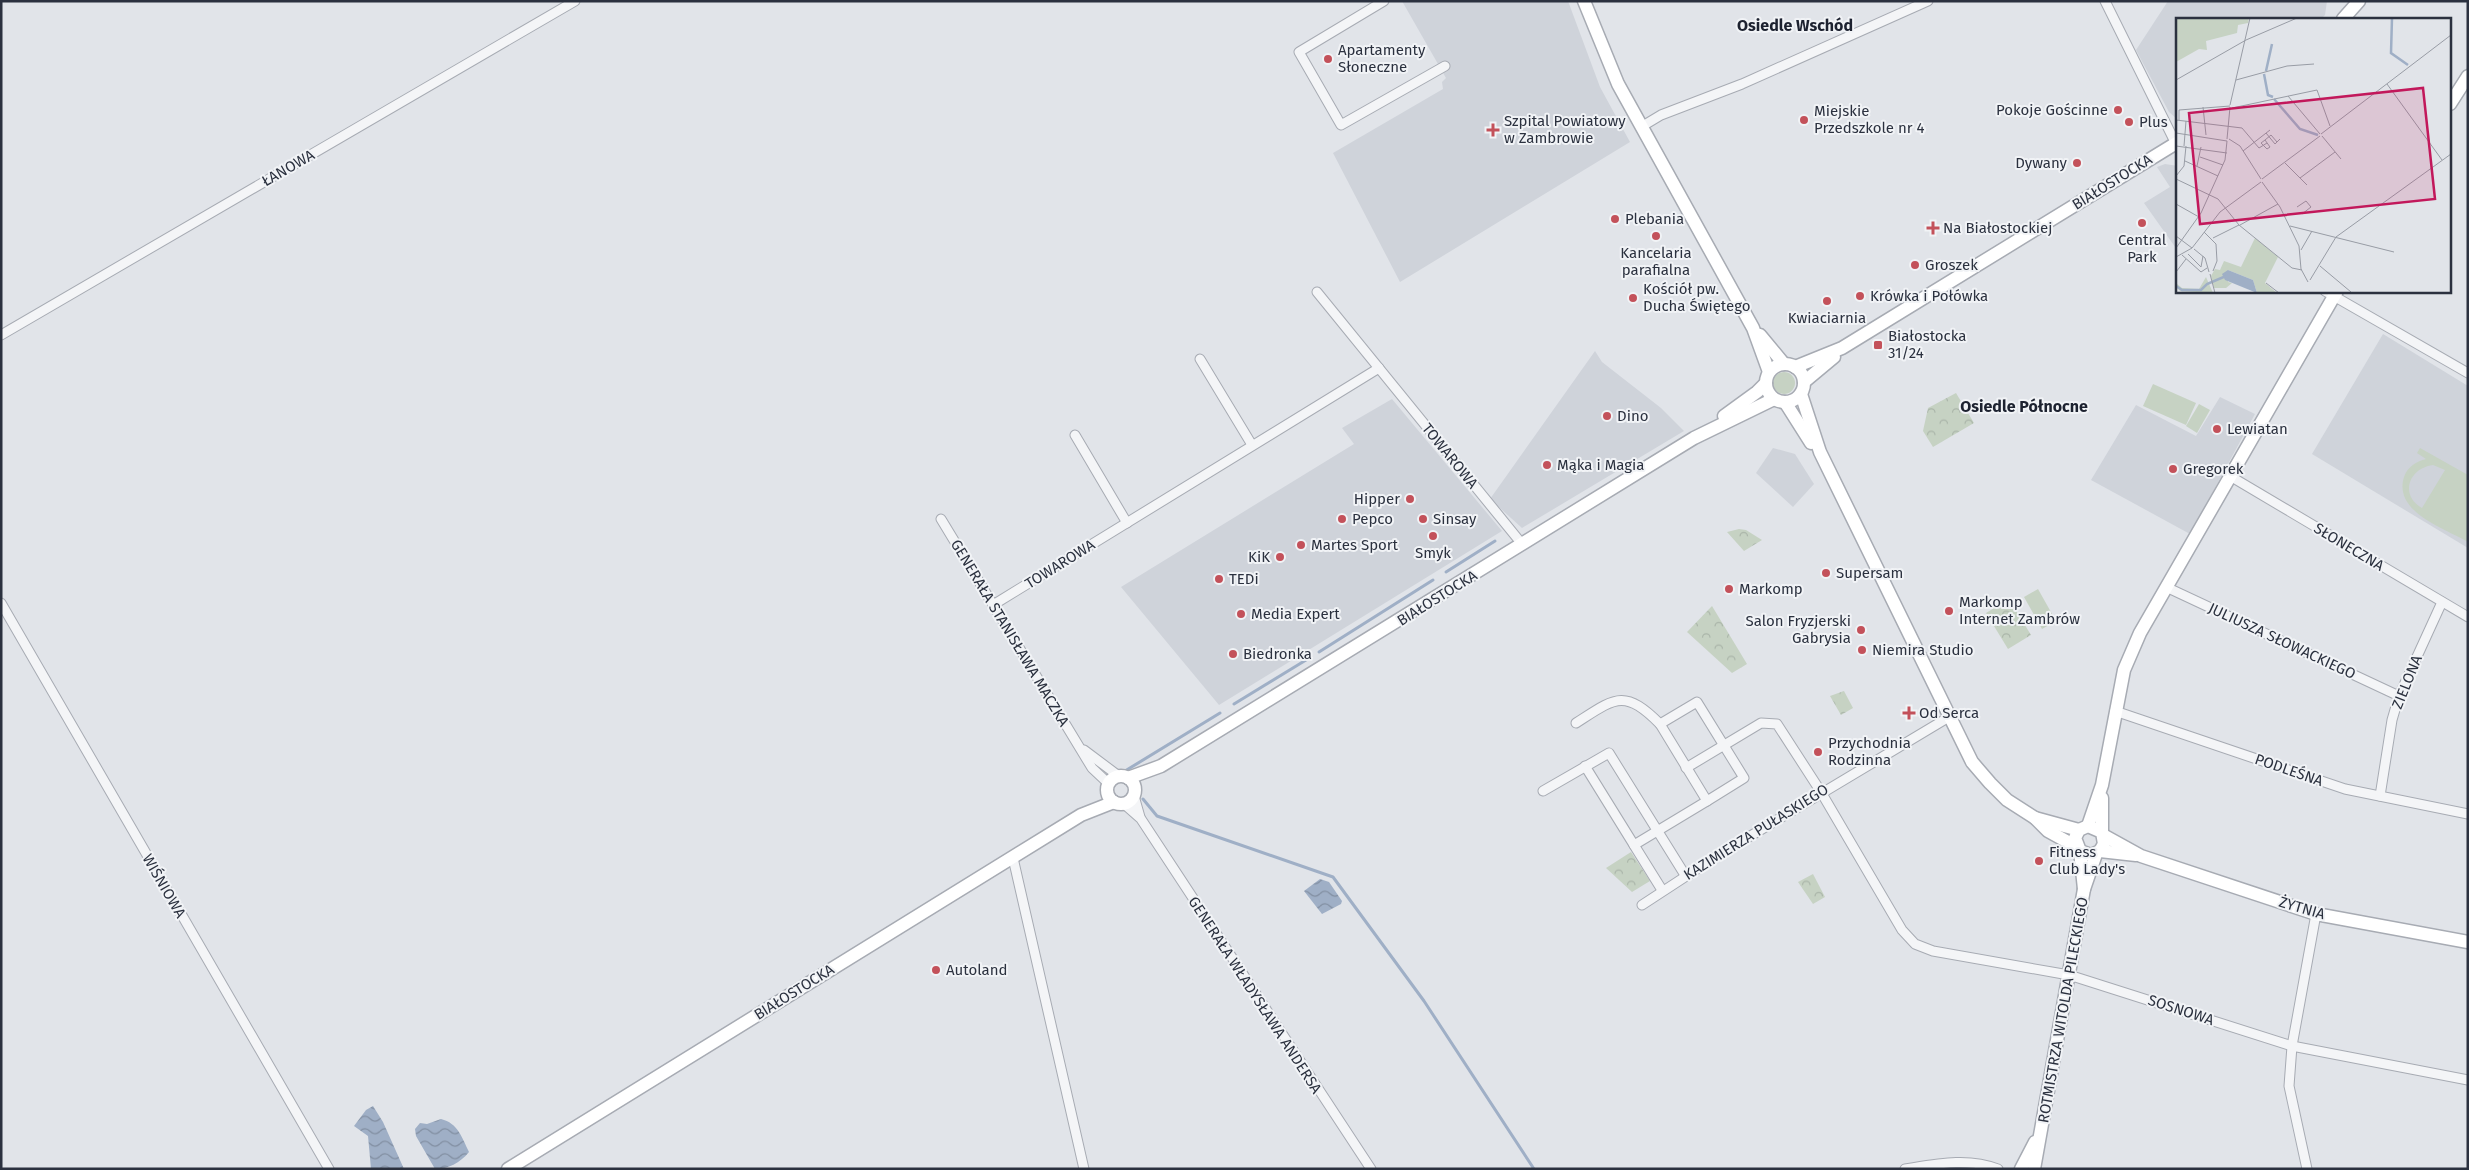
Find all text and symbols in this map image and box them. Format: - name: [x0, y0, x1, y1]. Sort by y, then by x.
- district label: Osiedle Wschód: [1737, 16, 1853, 35]
- inset map: [2176, 18, 2452, 292]
- place label: Apartamenty Słoneczne: [1338, 41, 1426, 76]
- marker: Apartamenty Słoneczne: [1322, 53, 1334, 65]
- place label: Pokoje Gościnne: [1996, 101, 2108, 119]
- place label: Miejskie Przedszkole nr 4: [1814, 102, 1925, 137]
- marker: Pokoje Gościnne: [2112, 104, 2124, 116]
- place label: Szpital Powiatowy w Zambrowie: [1504, 112, 1626, 147]
- place label: Plus: [2139, 113, 2168, 131]
- marker: Miejskie Przedszkole nr 4: [1798, 114, 1810, 126]
- marker: Plus: [2123, 116, 2135, 128]
- marker: Szpital Powiatowy w Zambrowie: [1486, 123, 1500, 137]
- street label: ŁANOWA: [258, 146, 318, 190]
- street label: BIAŁOSTOCKA: [2069, 150, 2156, 214]
- place label: Dywany: [2015, 154, 2068, 172]
- marker: Dywany: [2071, 157, 2083, 169]
- place label: Plebania: [1625, 210, 1684, 228]
- marker: Plebania: [1609, 213, 1621, 225]
- marker: Central Park: [2136, 217, 2148, 229]
- place label: Na Białostockiej: [1943, 219, 2052, 237]
- marker: Na Białostockiej: [1927, 222, 1939, 234]
- marker: Kancelaria parafialna: [1650, 230, 1662, 242]
- place label: Central Park: [2118, 231, 2167, 266]
- place label: Kancelaria parafialna: [1620, 244, 1692, 279]
- place label: Groszek: [1925, 256, 1978, 274]
- marker: Groszek: [1909, 259, 1921, 271]
- place label: Kościół pw. Ducha Świętego: [1643, 280, 1751, 315]
- place label: Krówka i Połówka: [1870, 287, 1988, 305]
- marker: Krówka i Połówka: [1854, 290, 1866, 302]
- marker: Kościół pw. Ducha Świętego: [1627, 292, 1639, 304]
- marker: Kwiaciarnia: [1821, 295, 1833, 307]
- place label: Kwiaciarnia: [1788, 309, 1866, 327]
- place label: Białostocka 31/24: [1888, 327, 1966, 362]
- marker: Białostocka 31/24: [1872, 339, 1884, 351]
- district label: Osiedle Północne: [1960, 397, 2088, 416]
- place label: Dino: [1617, 407, 1648, 425]
- marker: Dino: [1601, 410, 1613, 422]
- street label: TOWAROWA: [1418, 420, 1482, 493]
- place label: Lewiatan: [2227, 420, 2288, 438]
- marker: Lewiatan: [2211, 423, 2223, 435]
- place label: Mąka i Magia: [1557, 456, 1645, 474]
- marker: Mąka i Magia: [1541, 459, 1553, 471]
- place label: Gregorek: [2183, 460, 2244, 478]
- marker: Gregorek: [2167, 463, 2179, 475]
- place label: Hipper: [1354, 490, 1400, 508]
- marker: Hipper: [1404, 493, 1416, 505]
- place label: Pepco: [1352, 510, 1393, 528]
- place label: Sinsay: [1433, 510, 1477, 528]
- marker: Pepco: [1336, 513, 1348, 525]
- marker: Sinsay: [1417, 513, 1429, 525]
- street label: SŁONECZNA: [2311, 519, 2388, 575]
- marker: Smyk: [1427, 530, 1439, 542]
- street label: TOWAROWA: [1022, 535, 1099, 593]
- street label: GENERAŁA STANISŁAWA MACZKA: [947, 536, 1073, 730]
- place label: Martes Sport: [1311, 536, 1399, 554]
- marker: Martes Sport: [1295, 539, 1307, 551]
- place label: Smyk: [1415, 544, 1451, 562]
- place label: KiK: [1248, 548, 1270, 566]
- marker: KiK: [1274, 551, 1286, 563]
- place label: Supersam: [1836, 564, 1903, 582]
- street label: BIAŁOSTOCKA: [1394, 566, 1481, 630]
- marker: Supersam: [1820, 567, 1832, 579]
- place label: TEDi: [1229, 570, 1259, 588]
- marker: TEDi: [1213, 573, 1225, 585]
- place label: Markomp: [1739, 580, 1803, 598]
- marker: Markomp: [1723, 583, 1735, 595]
- place label: Markomp Internet Zambrów: [1959, 593, 2080, 628]
- street label: JULIUSZA SŁOWACKIEGO: [2206, 599, 2358, 683]
- place label: Media Expert: [1251, 605, 1340, 623]
- marker: Markomp Internet Zambrów: [1943, 605, 1955, 617]
- marker: Media Expert: [1235, 608, 1247, 620]
- place label: Salon Fryzjerski Gabrysia: [1746, 612, 1851, 647]
- marker: Salon Fryzjerski Gabrysia: [1855, 624, 1867, 636]
- place label: Niemira Studio: [1872, 641, 1973, 659]
- marker: Niemira Studio: [1856, 644, 1868, 656]
- place label: Biedronka: [1243, 645, 1312, 663]
- marker: Biedronka: [1227, 648, 1239, 660]
- street label: ZIELONA: [2388, 652, 2426, 711]
- place label: Od Serca: [1919, 704, 1979, 722]
- marker: Od Serca: [1903, 707, 1915, 719]
- place label: Przychodnia Rodzinna: [1828, 734, 1911, 769]
- marker: Przychodnia Rodzinna: [1812, 746, 1824, 758]
- street label: PODLEŚNA: [2252, 750, 2326, 790]
- street label: KAZIMIERZA PUŁASKIEGO: [1680, 780, 1832, 884]
- place label: Fitness Club Lady's: [2049, 843, 2125, 878]
- street label: WIŚNIOWA: [138, 851, 190, 922]
- marker: Fitness Club Lady's: [2033, 855, 2045, 867]
- street label: GENERAŁA WŁADYSŁAWA ANDERSA: [1184, 893, 1326, 1097]
- street label: ŻYTNIA: [2277, 893, 2328, 923]
- street label: ROTMISTRZA WITOLDA PILECKIEGO: [2034, 896, 2092, 1124]
- street label: BIAŁOSTOCKA: [751, 960, 838, 1024]
- place label: Autoland: [946, 961, 1008, 979]
- marker: Autoland: [930, 964, 942, 976]
- street label: SOSNOWA: [2146, 991, 2217, 1029]

